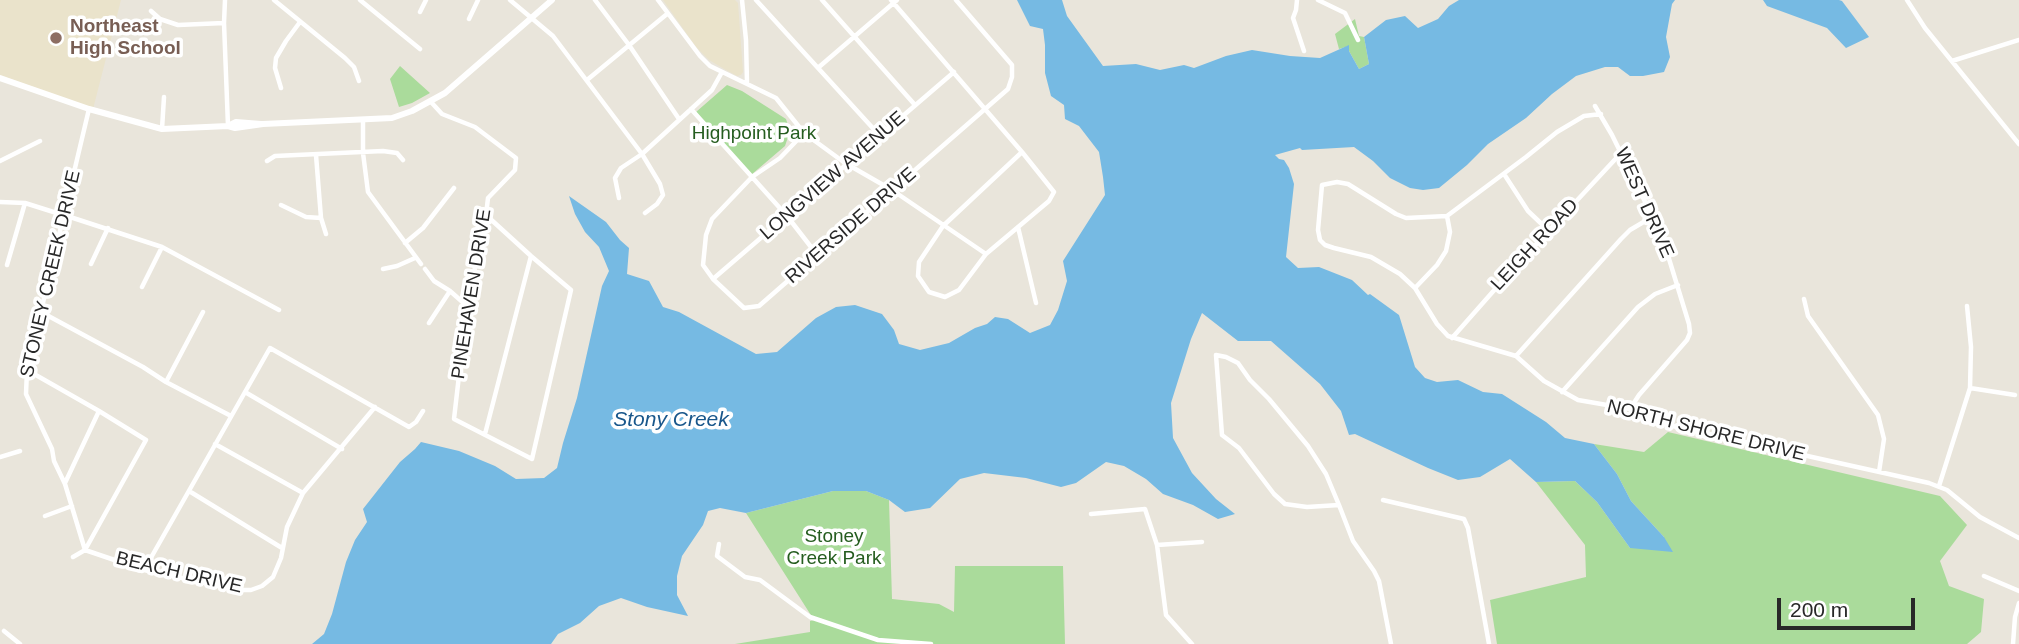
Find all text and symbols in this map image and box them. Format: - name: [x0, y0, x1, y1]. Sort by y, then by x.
- place label: Northeast High School: [70, 16, 181, 60]
- marker: Northeast High School: [48, 30, 64, 46]
- street label: LONGVIEW AVENUE: [756, 107, 910, 245]
- park label: Highpoint Park: [692, 123, 816, 145]
- street label: WEST DRIVE: [1610, 144, 1678, 262]
- street label: RIVERSIDE DRIVE: [781, 163, 921, 289]
- street label: STONEY CREEK DRIVE: [16, 168, 86, 380]
- street label: LEIGH ROAD: [1487, 194, 1583, 296]
- street label: PINEHAVEN DRIVE: [447, 207, 497, 381]
- street label: NORTH SHORE DRIVE: [1605, 395, 1807, 467]
- water label: Stony Creek: [613, 407, 729, 433]
- park label: Stoney Creek Park: [786, 526, 882, 570]
- street label: BEACH DRIVE: [114, 547, 244, 599]
- scale bar: [1781, 584, 1919, 628]
- text: 200 m: [1790, 598, 1848, 621]

